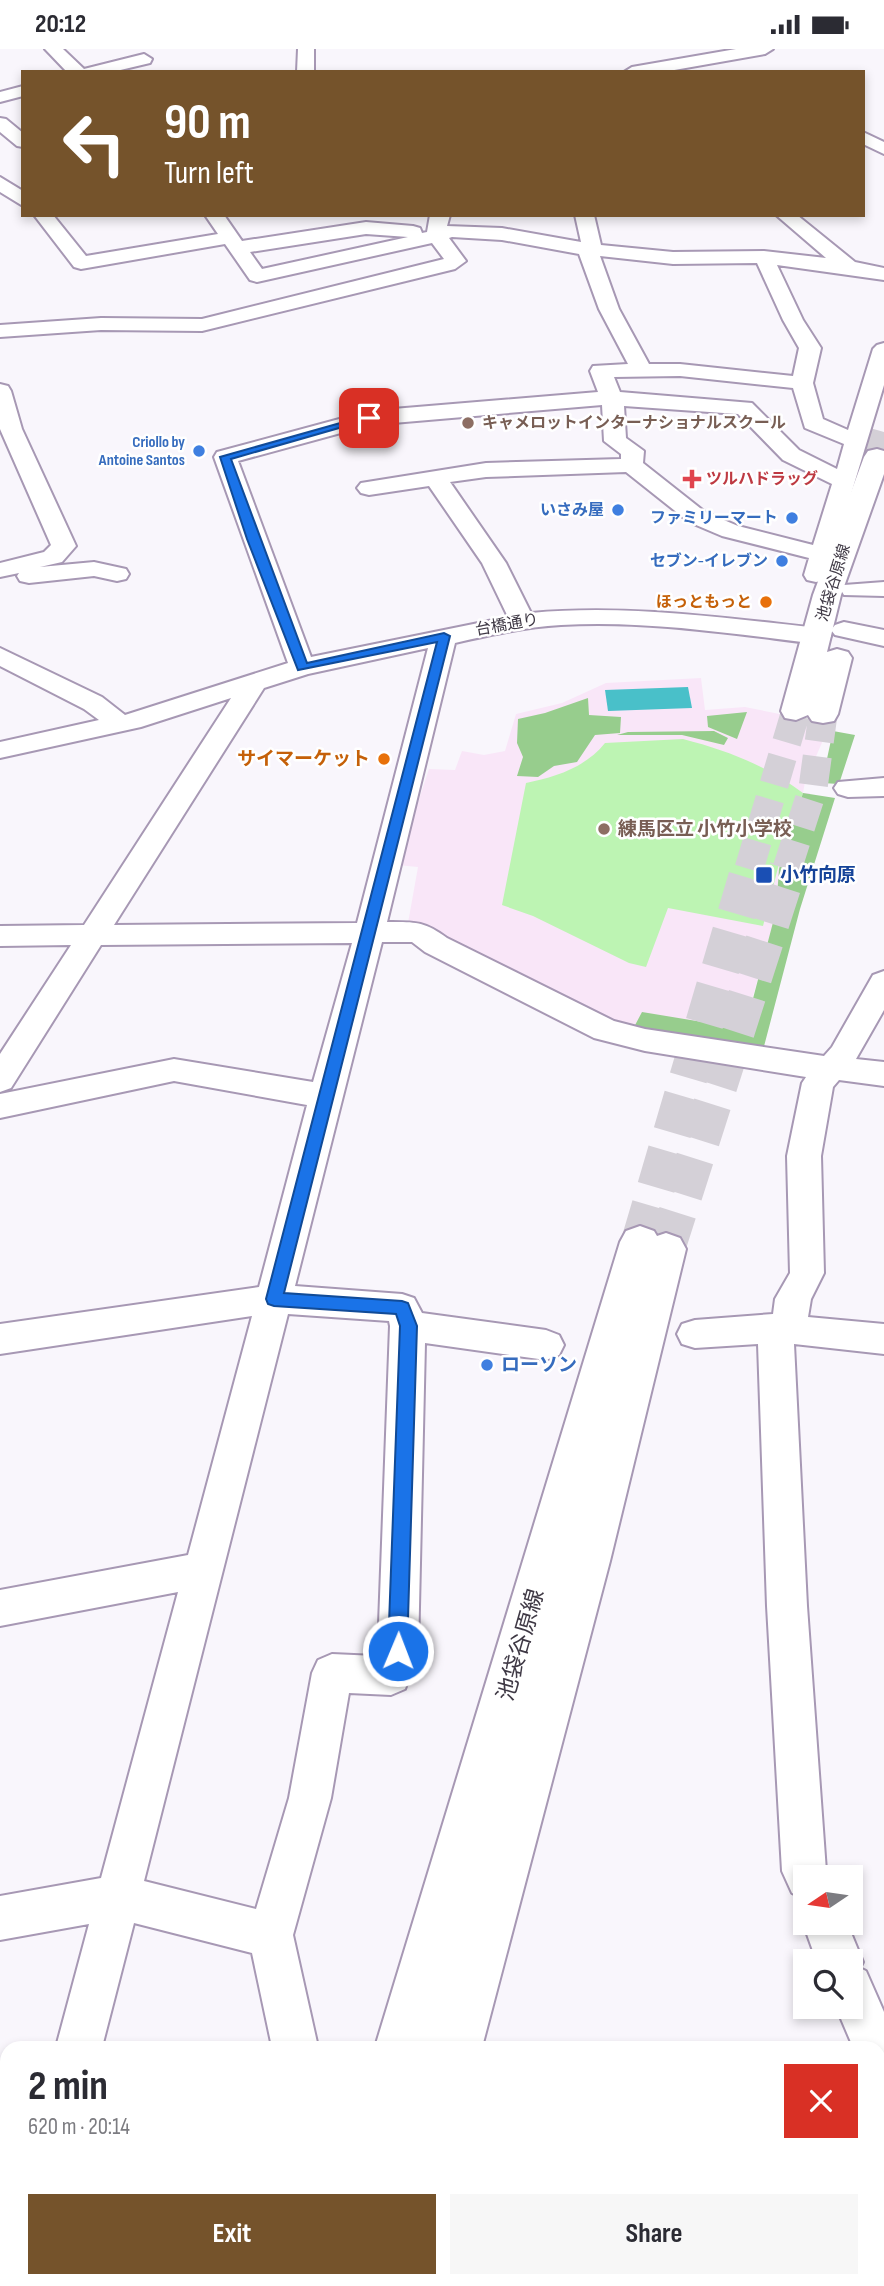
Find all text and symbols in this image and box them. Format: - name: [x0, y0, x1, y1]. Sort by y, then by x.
- text: 20:12: [35, 9, 86, 40]
- text: 90 m: [164, 94, 251, 153]
- icon: left: [49, 98, 140, 189]
- text: Turn left: [164, 154, 254, 193]
- pin: [339, 388, 399, 448]
- icon: arrive: [350, 399, 388, 437]
- place label: キャメロットインターナショナルスクール: [482, 414, 786, 433]
- marker: キャメロットインターナショナルスクール: [460, 415, 476, 431]
- place label: Criollo by Antoine Santos: [98, 433, 185, 470]
- marker: Criollo by Antoine Santos: [191, 443, 207, 459]
- place label: ツルハドラッグ: [706, 469, 818, 489]
- marker: ツルハドラッグ: [684, 471, 700, 487]
- place label: いさみ屋: [540, 501, 604, 520]
- marker: いさみ屋: [610, 502, 626, 518]
- place label: ファミリーマート: [650, 509, 778, 528]
- marker: ファミリーマート: [784, 510, 800, 526]
- street label: 池袋谷原線: [813, 542, 855, 624]
- place label: セブン-イレブン: [650, 552, 768, 571]
- marker: セブン-イレブン: [774, 553, 790, 569]
- place label: ほっともっと: [656, 593, 752, 612]
- marker: ほっともっと: [758, 594, 774, 610]
- street label: 台橋通り: [474, 610, 540, 640]
- place label: サイマーケット: [237, 748, 370, 771]
- marker: サイマーケット: [376, 751, 392, 767]
- place label: 練馬区立 小竹小学校: [618, 818, 792, 841]
- marker: 練馬区立 小竹小学校: [596, 821, 612, 837]
- place label: 小竹向原: [780, 864, 856, 887]
- marker: 小竹向原: [754, 865, 774, 885]
- place label: ローソン: [501, 1354, 577, 1377]
- marker: ローソン: [479, 1357, 495, 1373]
- street label: 池袋谷原線: [492, 1586, 550, 1704]
- position arrow: [361, 1614, 435, 1688]
- north arrow: [793, 1865, 863, 1935]
- map controls: [793, 1865, 863, 2019]
- button: search: [793, 1949, 863, 2019]
- text: 2 min: [28, 2061, 108, 2112]
- button: close: [784, 2064, 858, 2138]
- text: 620 m · 20:14: [28, 2113, 130, 2141]
- button: Exit: [28, 2194, 436, 2274]
- button: Share: [450, 2194, 858, 2274]

